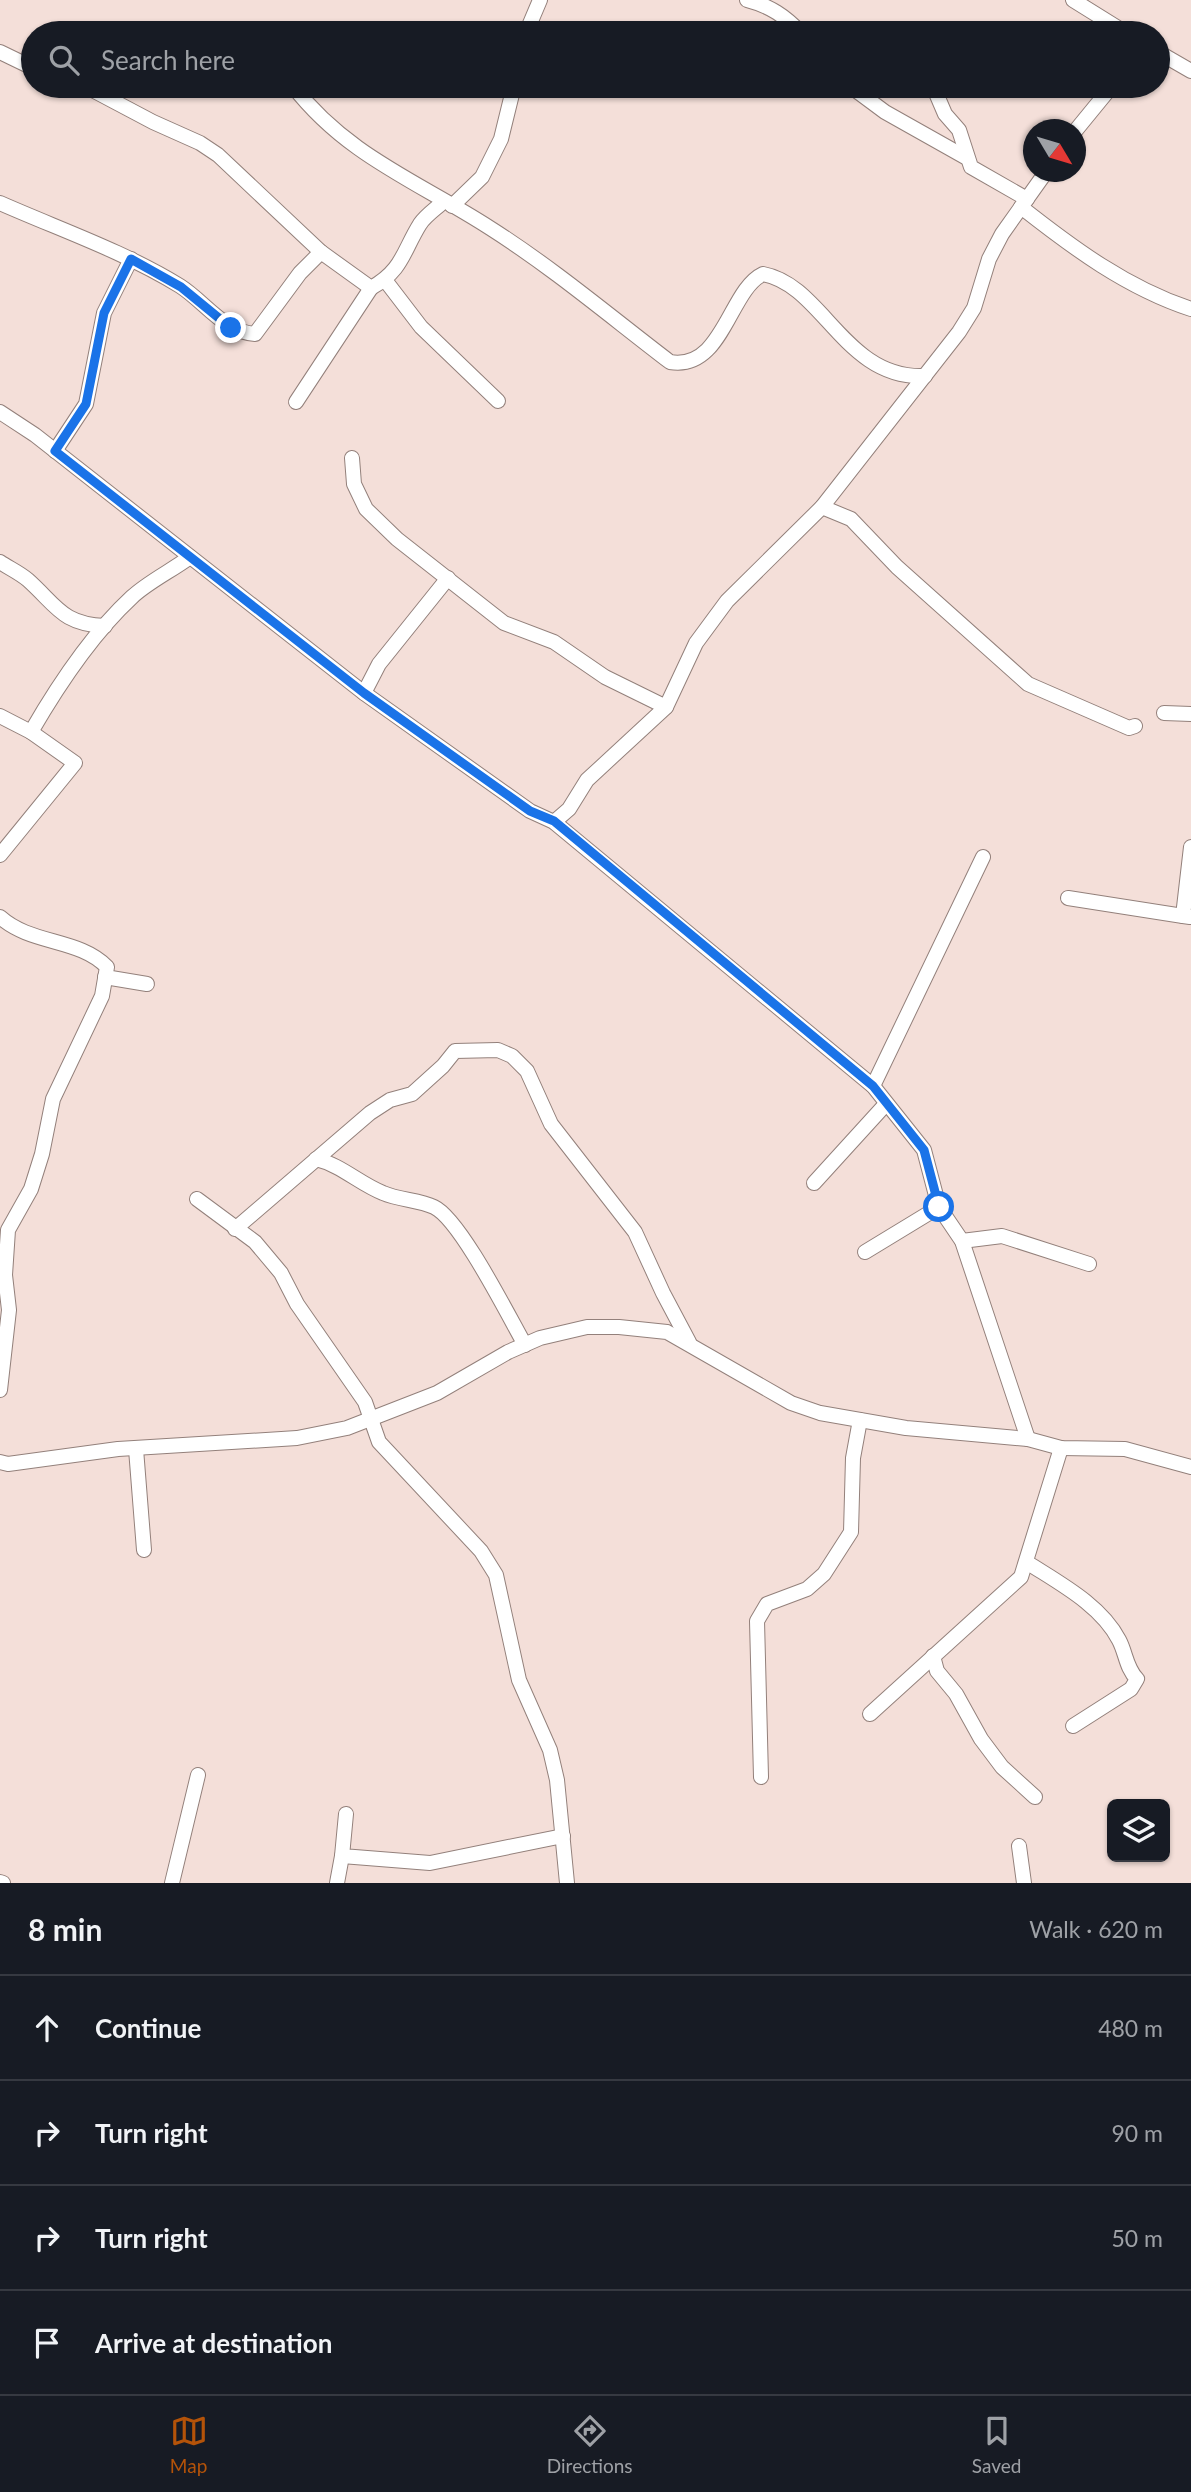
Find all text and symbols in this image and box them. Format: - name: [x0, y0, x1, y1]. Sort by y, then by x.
- search box: [21, 21, 1170, 98]
- icon: search: [45, 41, 83, 79]
- text: Search here: [101, 44, 235, 76]
- north arrow: [1023, 119, 1086, 182]
- route end: [215, 312, 246, 343]
- route start: [923, 1191, 954, 1222]
- map controls: [1107, 1799, 1170, 1862]
- button: layers: [1107, 1799, 1170, 1862]
- text: 8 min: [28, 1911, 102, 1947]
- text: Walk · 620 m: [1029, 1915, 1163, 1943]
- icon: ahead: [28, 2009, 66, 2047]
- text: Continue: [95, 2012, 201, 2044]
- text: 480 m: [1098, 2014, 1163, 2042]
- icon: right: [28, 2114, 66, 2152]
- text: Turn right: [95, 2117, 208, 2149]
- text: 90 m: [1112, 2119, 1163, 2147]
- icon: right: [28, 2219, 66, 2257]
- text: Turn right: [95, 2222, 208, 2254]
- text: 50 m: [1112, 2224, 1163, 2252]
- icon: arrive: [28, 2324, 66, 2362]
- text: Arrive at destination: [95, 2327, 332, 2359]
- tab: Map: [170, 2412, 208, 2477]
- tab: Directions: [547, 2412, 633, 2477]
- tab: Saved: [972, 2412, 1021, 2477]

